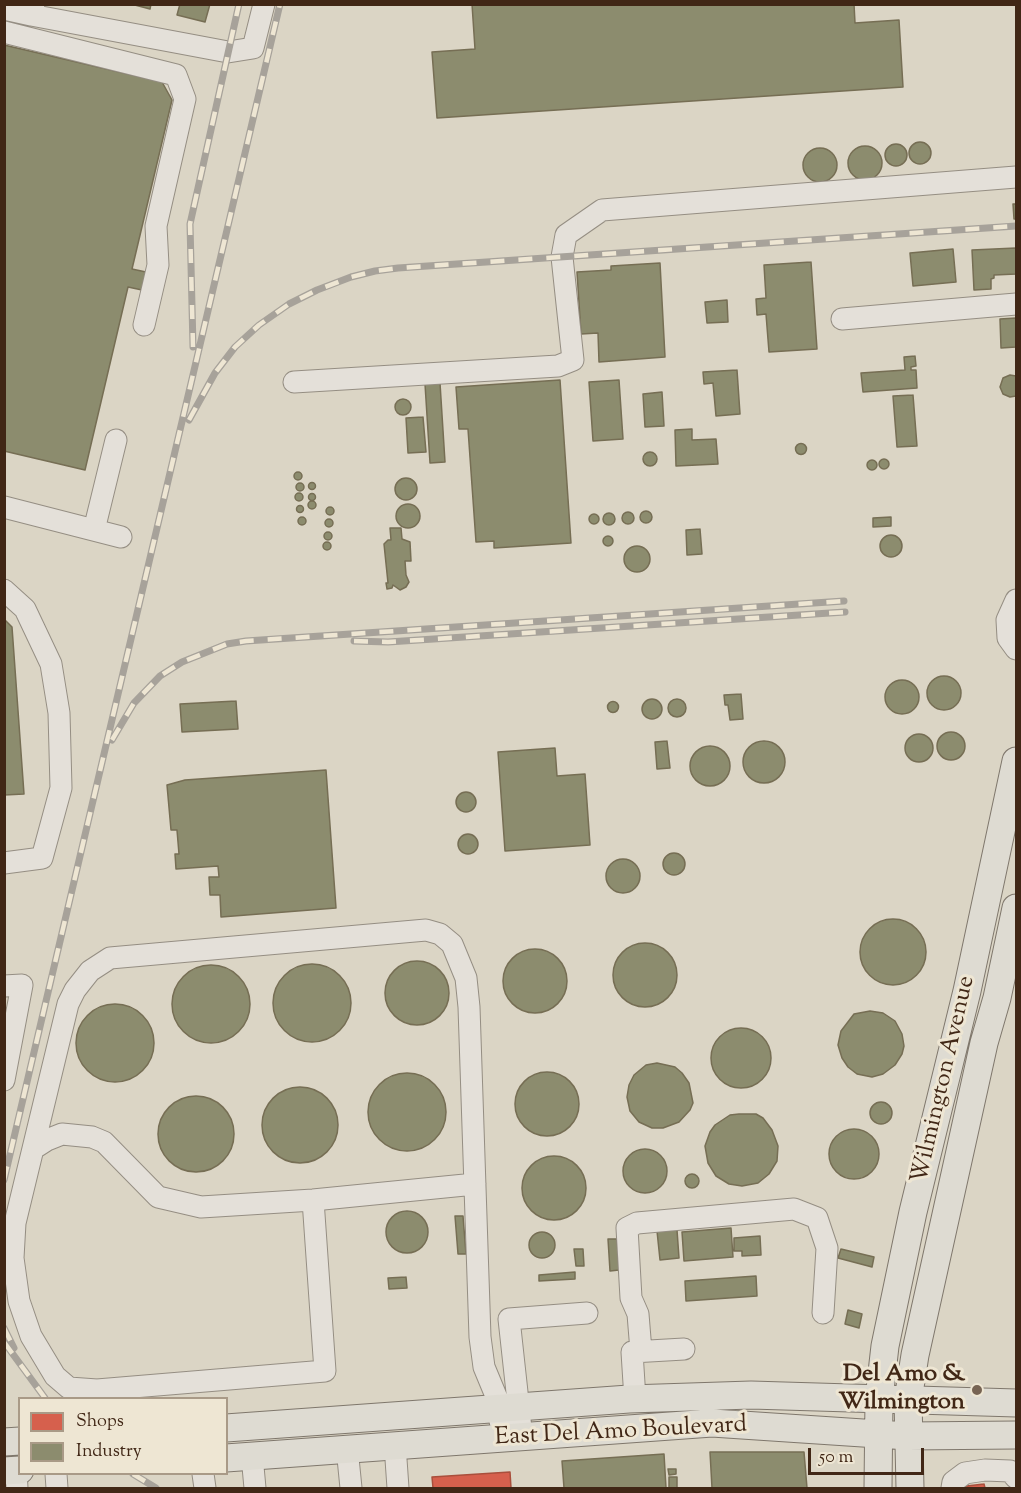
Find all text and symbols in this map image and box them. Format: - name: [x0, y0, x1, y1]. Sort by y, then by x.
- street label: Wilmington Avenue: [907, 974, 983, 1186]
- place label: Del Amo & Wilmington: [838, 1362, 965, 1418]
- marker: Del Amo & Wilmington: [970, 1383, 984, 1397]
- legend: [18, 1397, 228, 1475]
- text: Shops: [76, 1409, 124, 1435]
- street label: East Del Amo Boulevard: [494, 1412, 748, 1454]
- scale bar: [811, 1436, 926, 1474]
- text: Industry: [76, 1439, 142, 1465]
- text: 50 m: [819, 1445, 853, 1471]

